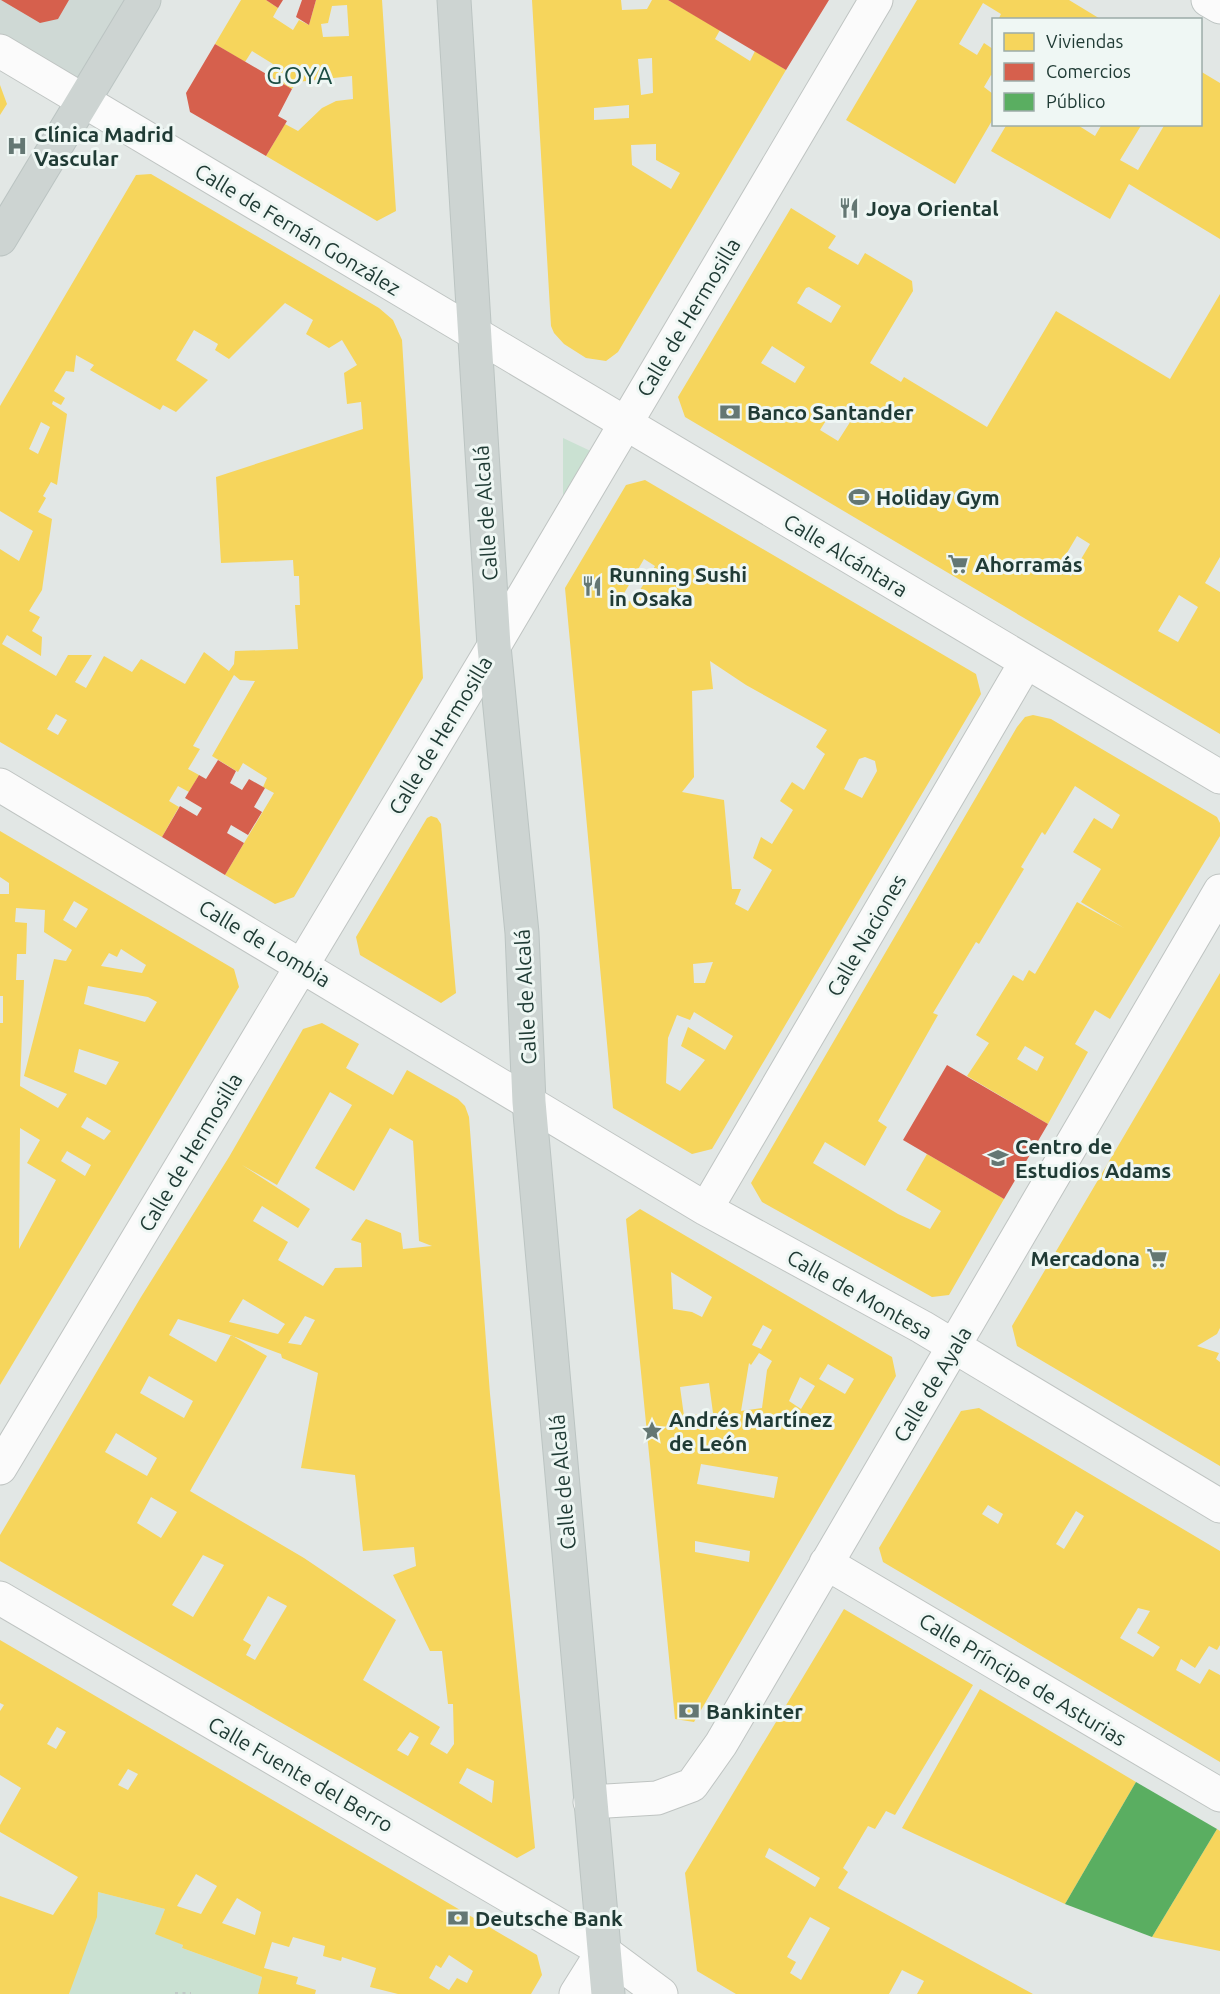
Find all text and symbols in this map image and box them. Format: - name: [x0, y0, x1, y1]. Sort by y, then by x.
- legend: [992, 18, 1202, 126]
- text: Viviendas: [1046, 31, 1123, 51]
- text: Comercios: [1046, 61, 1131, 81]
- district label: GOYA: [266, 62, 334, 89]
- text: Público: [1046, 91, 1106, 111]
- place label: Clínica Madrid Vascular: [34, 122, 174, 170]
- hospital icon: Clínica Madrid Vascular: [5, 134, 29, 158]
- street label: Calle de Fernán González: [191, 158, 405, 300]
- restaurant icon: Joya Oriental: [837, 196, 861, 220]
- place label: Joya Oriental: [866, 196, 999, 220]
- street label: Calle de Hermosilla: [631, 233, 745, 401]
- bank icon: Banco Santander: [718, 400, 742, 424]
- place label: Banco Santander: [747, 400, 914, 424]
- street label: Calle de Alcalá: [468, 444, 502, 582]
- sports icon: Holiday Gym: [847, 485, 871, 509]
- place label: Holiday Gym: [876, 485, 1000, 509]
- street label: Calle Alcántara: [780, 509, 912, 601]
- supermarket icon: Ahorramás: [946, 552, 970, 576]
- place label: Ahorramás: [975, 552, 1083, 576]
- place label: Running Sushi in Osaka: [609, 562, 747, 610]
- restaurant icon: Running Sushi in Osaka: [580, 574, 604, 598]
- street label: Calle de Hermosilla: [383, 651, 497, 819]
- street label: Calle Naciones: [821, 870, 911, 1000]
- street label: Calle de Lombia: [195, 894, 335, 992]
- street label: Calle de Alcalá: [509, 929, 541, 1065]
- street label: Calle de Hermosilla: [133, 1068, 247, 1236]
- place label: Centro de Estudios Adams: [1015, 1134, 1171, 1182]
- school or university icon: Centro de Estudios Adams: [986, 1146, 1010, 1170]
- street label: Calle de Montesa: [783, 1244, 937, 1344]
- place label: Mercadona: [1031, 1246, 1140, 1270]
- supermarket icon: Mercadona: [1145, 1246, 1169, 1270]
- street label: Calle de Ayala: [888, 1322, 976, 1446]
- place label: Andrés Martínez de León: [669, 1407, 832, 1455]
- street label: Calle de Alcalá: [544, 1413, 580, 1551]
- place icon: Andrés Martínez de León: [640, 1419, 664, 1443]
- street label: Calle Príncipe de Asturias: [915, 1608, 1131, 1750]
- bank icon: Bankinter: [677, 1699, 701, 1723]
- place label: Bankinter: [706, 1699, 803, 1723]
- street label: Calle Fuente del Berro: [204, 1711, 398, 1837]
- bank icon: Deutsche Bank: [446, 1906, 470, 1930]
- place label: Deutsche Bank: [475, 1906, 623, 1930]

